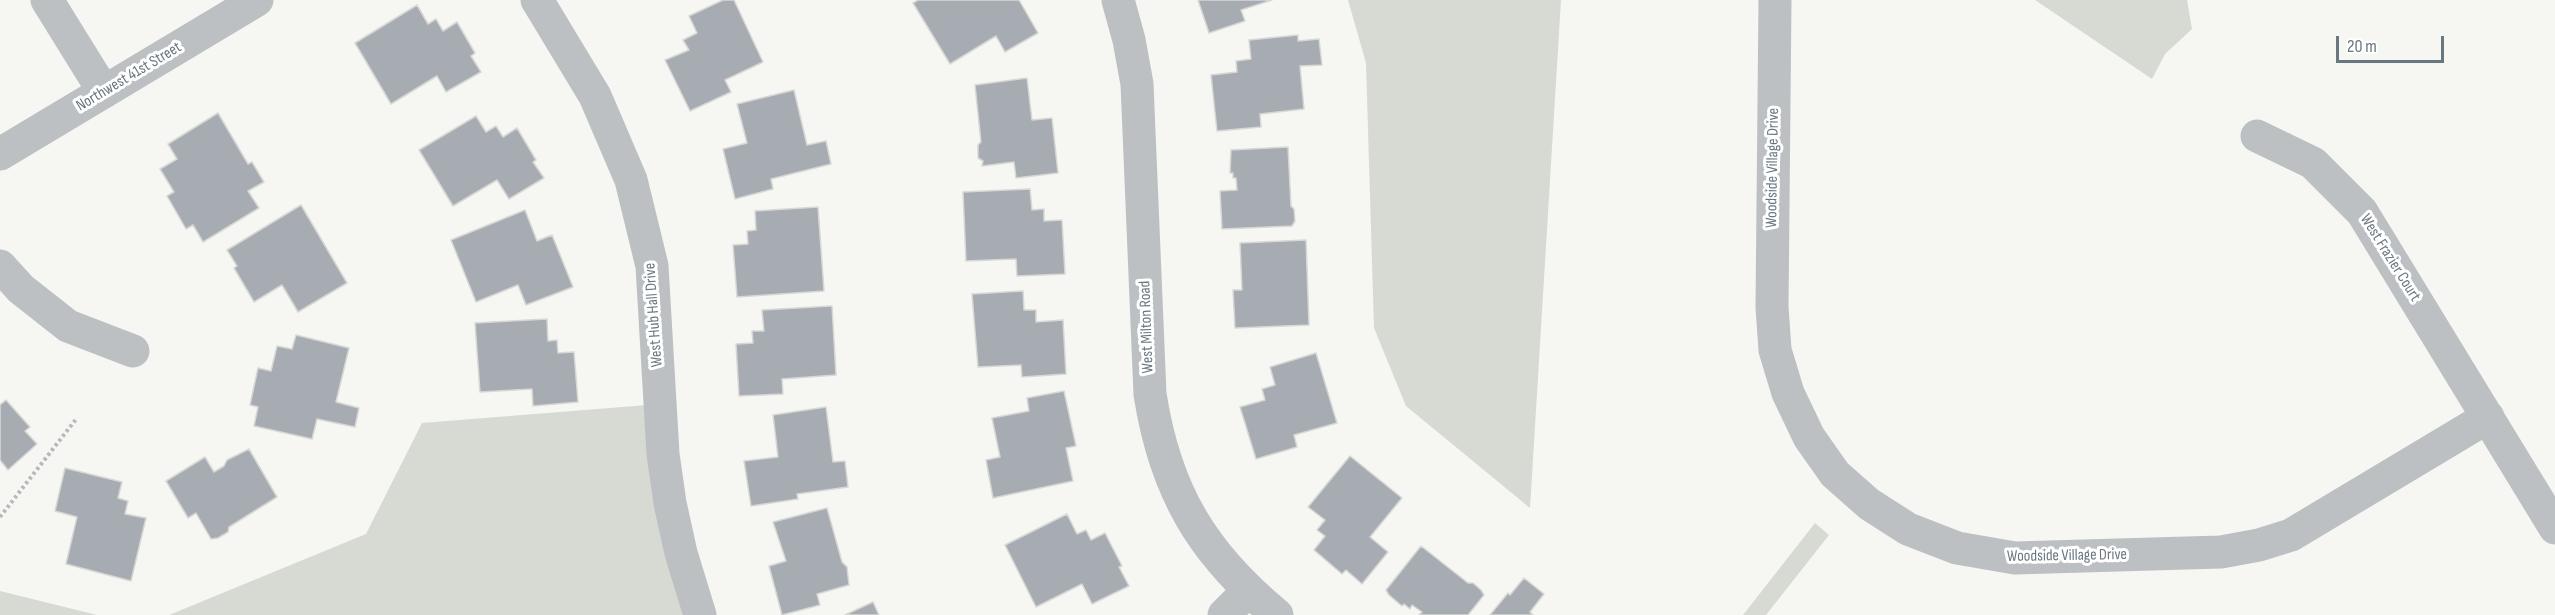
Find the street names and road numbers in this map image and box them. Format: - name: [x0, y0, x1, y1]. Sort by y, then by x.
- street label: Northwest 41st Street: [73, 38, 185, 116]
- street label: Woodside Village Drive: [1762, 108, 1784, 228]
- street label: West Frazier Court: [2356, 211, 2424, 305]
- street label: West Hub Hall Drive: [641, 262, 667, 368]
- street label: West Milton Road: [1136, 280, 1158, 374]
- street label: Woodside Village Drive: [2007, 545, 2127, 567]

